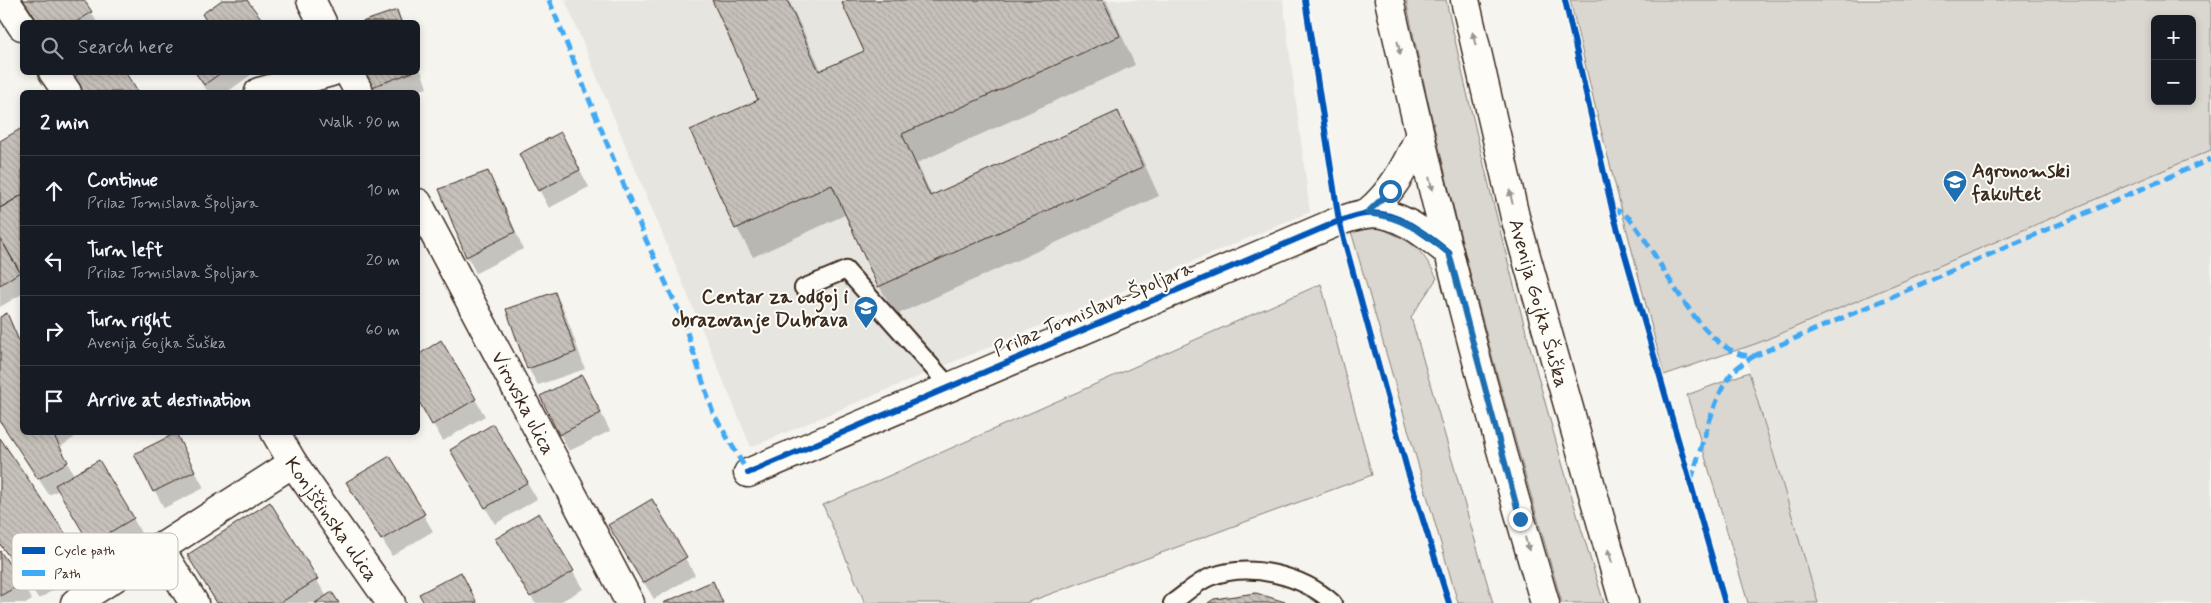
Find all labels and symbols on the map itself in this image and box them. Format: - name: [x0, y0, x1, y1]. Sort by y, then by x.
- one-way arrow: [1470, 31, 1478, 46]
- one-way arrow: [1395, 40, 1403, 55]
- place label: Agronomski fakultet: [1971, 158, 2070, 208]
- school or university icon: Agronomski fakultet: [1942, 169, 1968, 203]
- one-way arrow: [1427, 177, 1435, 192]
- route start: [1379, 180, 1402, 203]
- one-way arrow: [1507, 190, 1515, 205]
- street label: Avenija Gojka Šuška: [1501, 216, 1574, 391]
- street label: Prilaz Tomislava Špoljara: [990, 255, 1198, 364]
- place label: Centar za odgoj i obrazovanje Dubrava: [672, 284, 848, 334]
- school or university icon: Centar za odgoj i obrazovanje Dubrava: [853, 295, 879, 329]
- street label: Virovska ulica: [484, 347, 561, 460]
- street label: Konjščinska ulica: [278, 452, 384, 587]
- route end: [1509, 508, 1532, 531]
- legend: [12, 533, 178, 590]
- one-way arrow: [1524, 537, 1532, 552]
- text: Cycle path: [54, 542, 115, 560]
- one-way arrow: [1606, 549, 1614, 564]
- text: Path: [54, 565, 81, 583]

